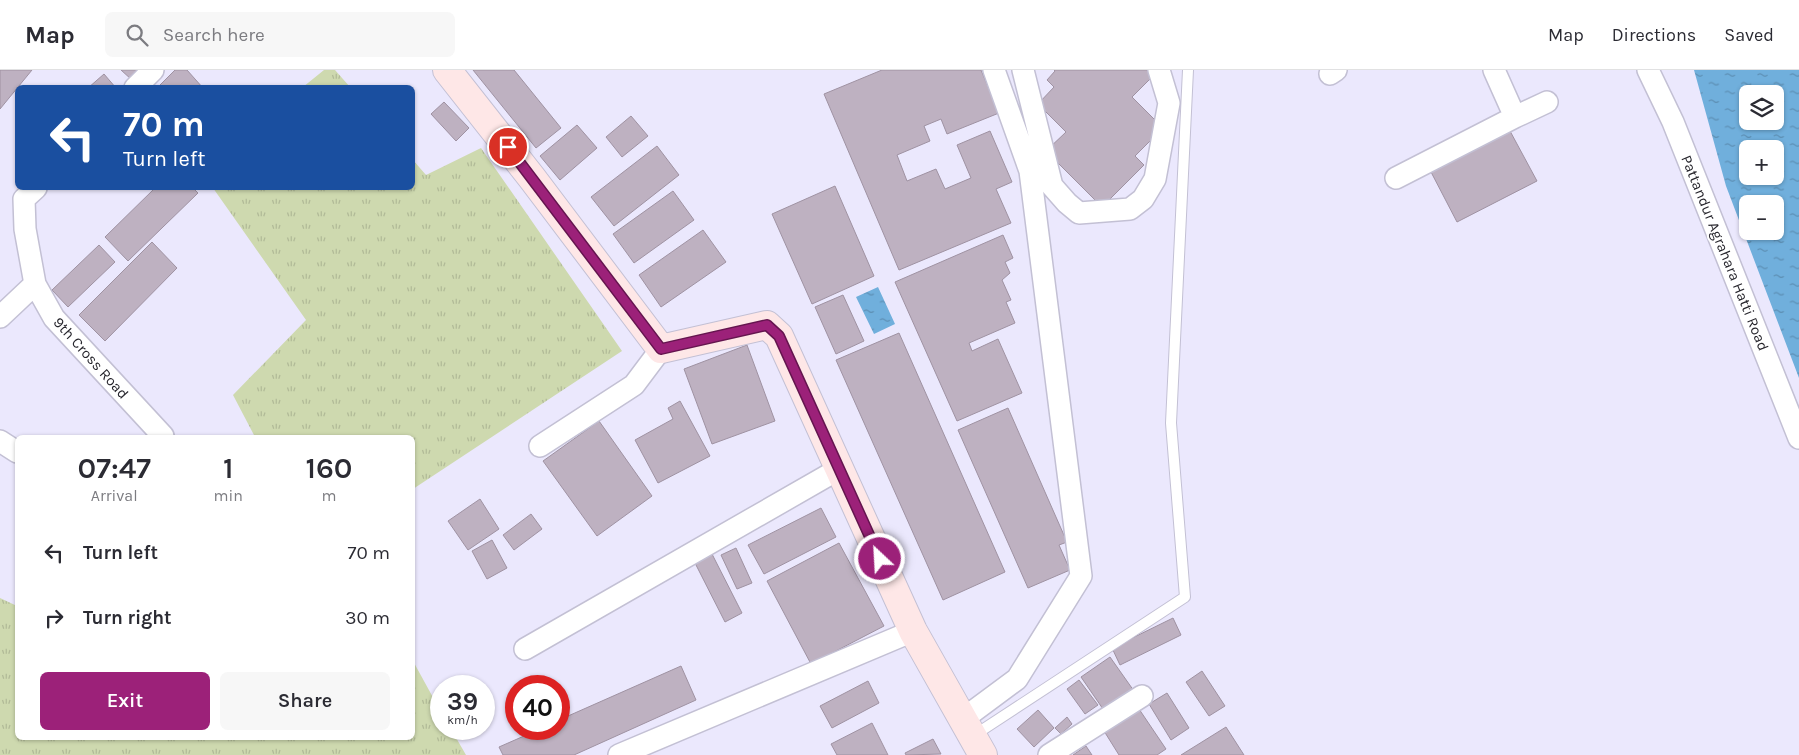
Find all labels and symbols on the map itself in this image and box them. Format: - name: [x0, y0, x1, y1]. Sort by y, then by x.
- pin: [487, 126, 529, 168]
- street label: Pattandur Agrahara Hatti Road: [1677, 152, 1773, 354]
- street label: 9th Cross Road: [50, 313, 132, 403]
- position arrow: [853, 532, 905, 584]
- speed limit sign: 40: [505, 675, 570, 740]

